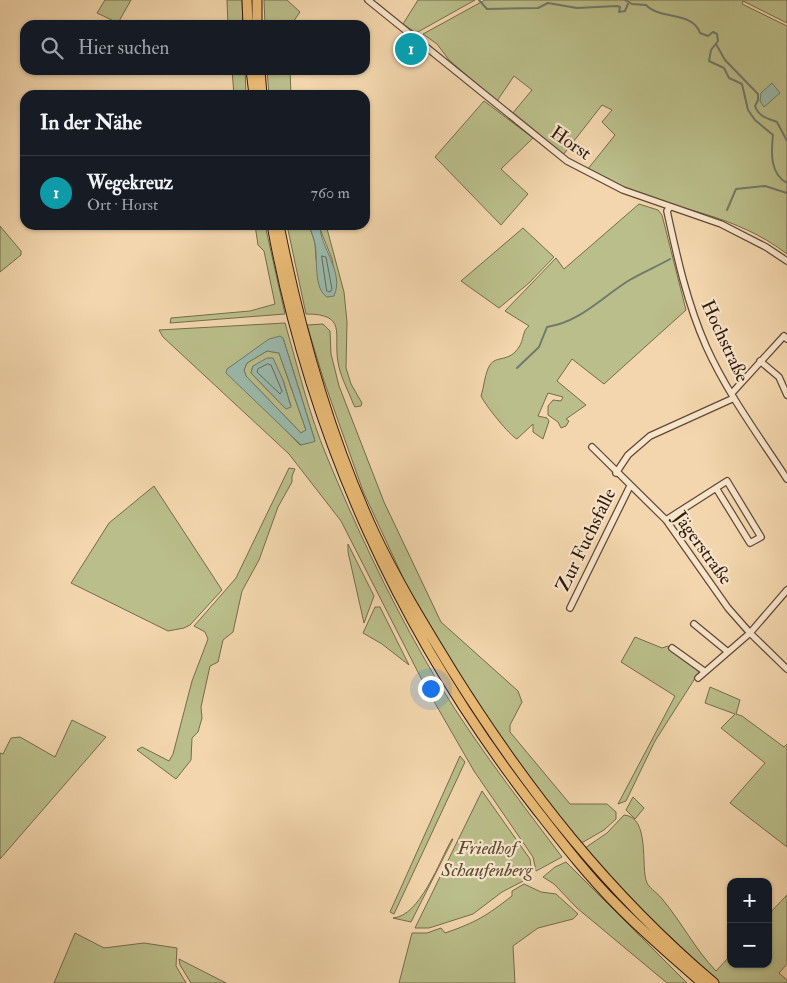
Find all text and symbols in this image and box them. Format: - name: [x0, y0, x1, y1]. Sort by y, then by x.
- search box: [20, 20, 370, 75]
- pin: 1: [395, 30, 427, 68]
- icon: search: [38, 34, 66, 62]
- text: Hier suchen: [78, 36, 169, 60]
- text: In der Nähe: [40, 109, 142, 136]
- street label: Horst: [546, 121, 596, 165]
- text: Wegekreuz: [87, 171, 173, 195]
- text: 1: [53, 183, 59, 203]
- text: 760 m: [311, 183, 350, 203]
- text: Ort · Horst: [87, 195, 158, 215]
- street label: Hochstraße: [696, 296, 754, 386]
- street label: Zur Fuchsfalle: [551, 484, 621, 596]
- street label: Jägerstraße: [668, 506, 738, 590]
- your location: [418, 676, 444, 702]
- park label: Friedhof Schaufenberg: [440, 836, 534, 882]
- map controls: [727, 878, 772, 968]
- button: +: [727, 878, 772, 923]
- button: −: [727, 923, 772, 968]

